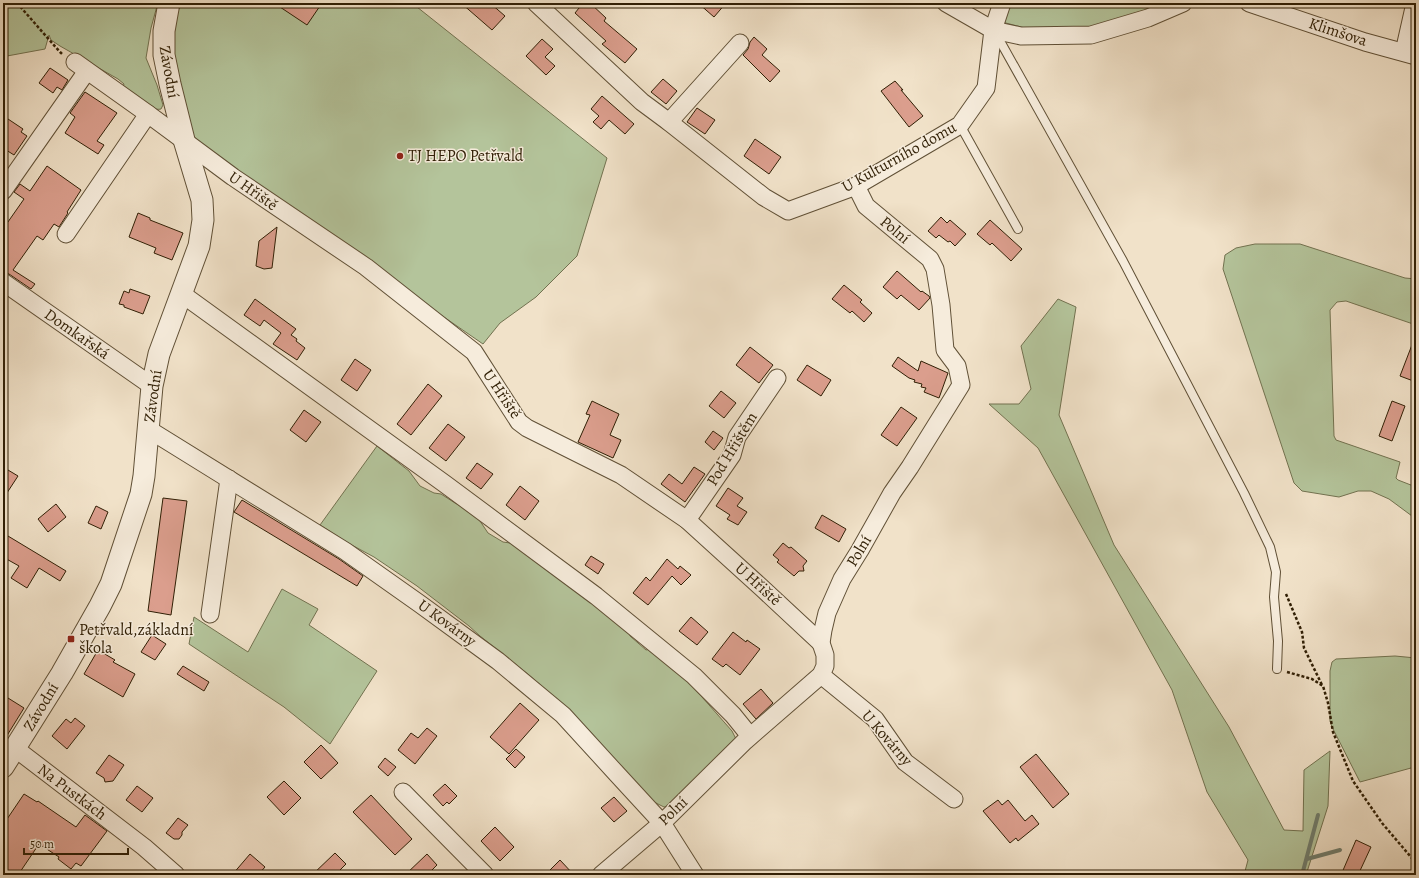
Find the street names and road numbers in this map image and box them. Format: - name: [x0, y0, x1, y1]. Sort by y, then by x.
- street label: Klimšova: [1306, 12, 1371, 52]
- street label: Závodní: [154, 44, 184, 100]
- street label: U Kulturního domu: [838, 116, 961, 198]
- street label: U Hřiště: [224, 166, 282, 216]
- street label: Polní: [875, 211, 915, 249]
- street label: Domkařská: [40, 303, 115, 365]
- street label: U Hřiště: [477, 365, 527, 423]
- street label: Závodní: [138, 368, 168, 424]
- street label: Pod Hřištěm: [701, 408, 763, 490]
- street label: Polní: [841, 531, 877, 571]
- street label: U Hřiště: [730, 557, 786, 611]
- street label: U Kovárny: [413, 594, 481, 652]
- street label: Závodní: [18, 679, 64, 735]
- street label: U Kovárny: [857, 705, 918, 771]
- street label: Na Pustkách: [33, 759, 111, 826]
- street label: Polní: [653, 792, 693, 830]

